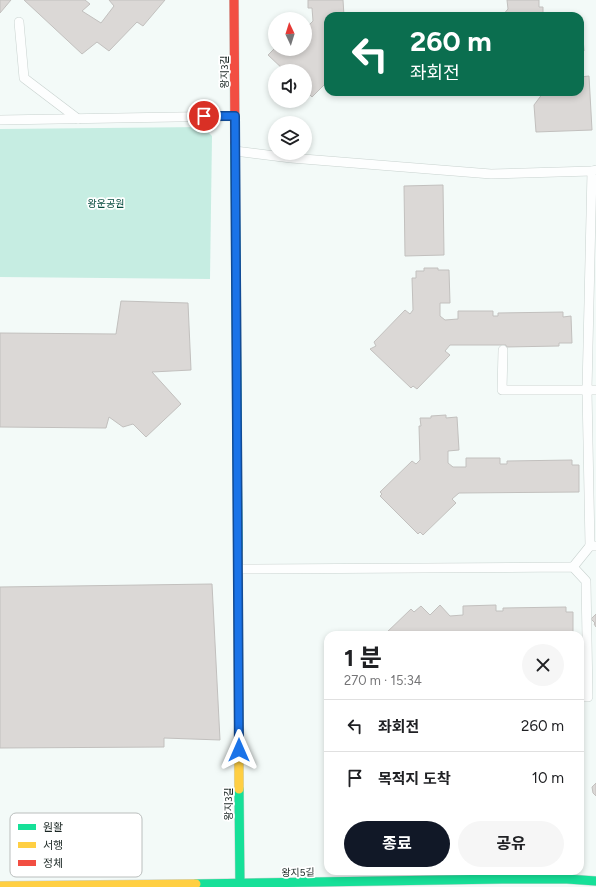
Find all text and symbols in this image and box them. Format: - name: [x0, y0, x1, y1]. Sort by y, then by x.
- north arrow: [268, 12, 312, 56]
- map controls: [268, 12, 312, 160]
- text: 260 m: [410, 24, 492, 58]
- icon: left: [344, 28, 396, 80]
- street label: 왕지3길: [218, 55, 231, 89]
- text: 좌회전: [410, 62, 460, 84]
- button: sound: [268, 64, 312, 108]
- pin: [187, 99, 221, 133]
- icon: arrive: [193, 105, 215, 127]
- button: layers: [268, 116, 312, 160]
- park label: 왕운공원: [88, 197, 124, 210]
- text: 1 분: [344, 643, 382, 672]
- button: close: [522, 644, 564, 686]
- text: 270 m · 15:34: [344, 673, 422, 688]
- icon: left: [344, 715, 366, 737]
- text: 260 m: [521, 717, 564, 735]
- text: 좌회전: [378, 718, 419, 736]
- position arrow: [218, 729, 260, 771]
- icon: arrive: [344, 767, 366, 789]
- text: 10 m: [532, 769, 564, 787]
- text: 목적지 도착: [378, 770, 451, 788]
- street label: 왕지3길: [222, 787, 235, 821]
- legend: [10, 813, 142, 877]
- text: 원활: [43, 821, 63, 834]
- button: 종료: [344, 821, 450, 867]
- button: 공유: [458, 821, 564, 867]
- text: 서행: [43, 839, 63, 852]
- text: 정체: [43, 857, 63, 870]
- street label: 왕지5길: [281, 866, 315, 879]

